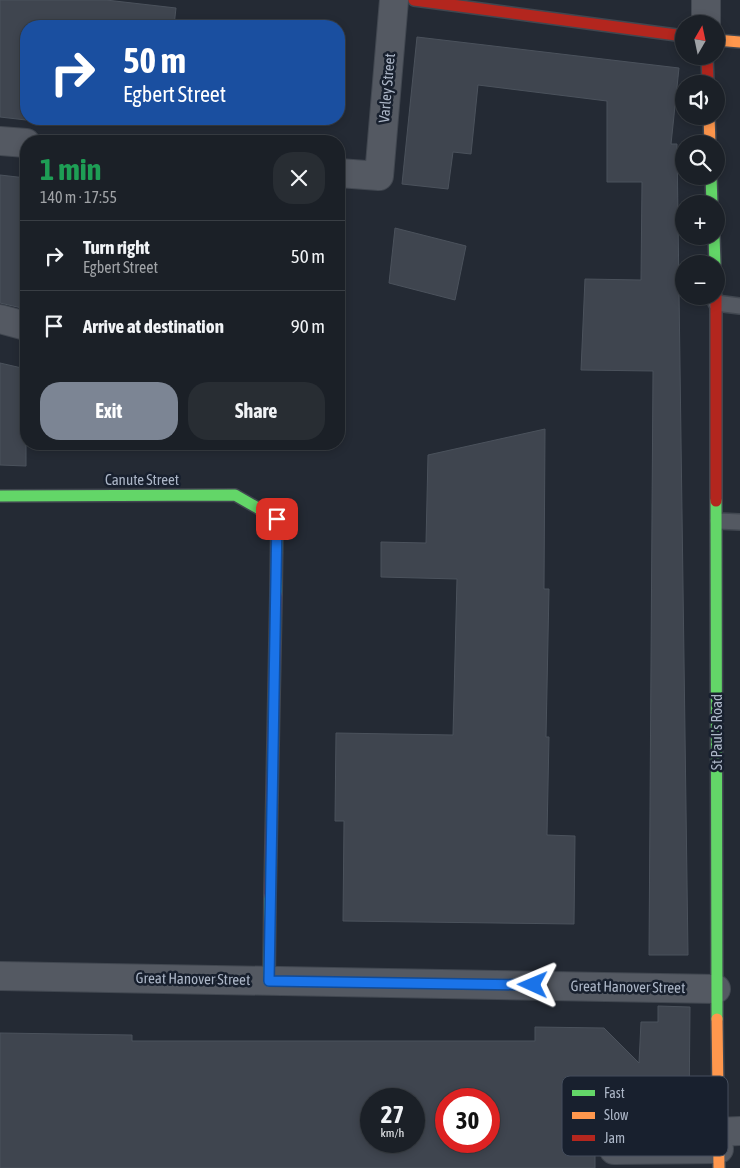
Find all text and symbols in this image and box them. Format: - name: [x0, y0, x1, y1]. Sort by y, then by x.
- north arrow: [675, 15, 725, 65]
- map controls: [675, 15, 725, 305]
- icon: right: [40, 40, 105, 105]
- text: 50 m: [123, 40, 186, 80]
- street label: Varley Street: [375, 52, 398, 124]
- button: sound: [675, 75, 725, 125]
- text: Egbert Street: [123, 81, 226, 107]
- button: search: [675, 135, 725, 185]
- text: 1 min: [40, 152, 101, 186]
- button: close: [273, 152, 325, 204]
- text: 140 m · 17:55: [40, 188, 117, 206]
- button: +: [675, 195, 725, 245]
- text: Turn right: [83, 236, 150, 258]
- icon: right: [40, 242, 68, 270]
- text: 50 m: [291, 245, 325, 267]
- button: −: [675, 255, 725, 305]
- text: Egbert Street: [83, 258, 158, 276]
- icon: arrive: [40, 312, 68, 340]
- text: Arrive at destination: [83, 315, 224, 337]
- text: 90 m: [291, 315, 325, 337]
- button: Exit: [40, 382, 178, 440]
- button: Share: [188, 382, 325, 440]
- street label: Canute Street: [105, 471, 179, 488]
- pin: [256, 498, 298, 540]
- icon: arrive: [263, 505, 291, 533]
- street label: St Paul's Road: [708, 694, 725, 770]
- position arrow: [506, 958, 558, 1010]
- street label: Great Hanover Street: [136, 969, 250, 988]
- street label: Great Hanover Street: [571, 977, 685, 996]
- legend: [562, 1076, 728, 1156]
- text: Fast: [604, 1085, 625, 1101]
- speed limit sign: 30: [435, 1088, 500, 1153]
- text: 27: [381, 1100, 404, 1128]
- text: Slow: [604, 1107, 629, 1123]
- text: km/h: [381, 1126, 404, 1140]
- text: Jam: [604, 1130, 625, 1146]

